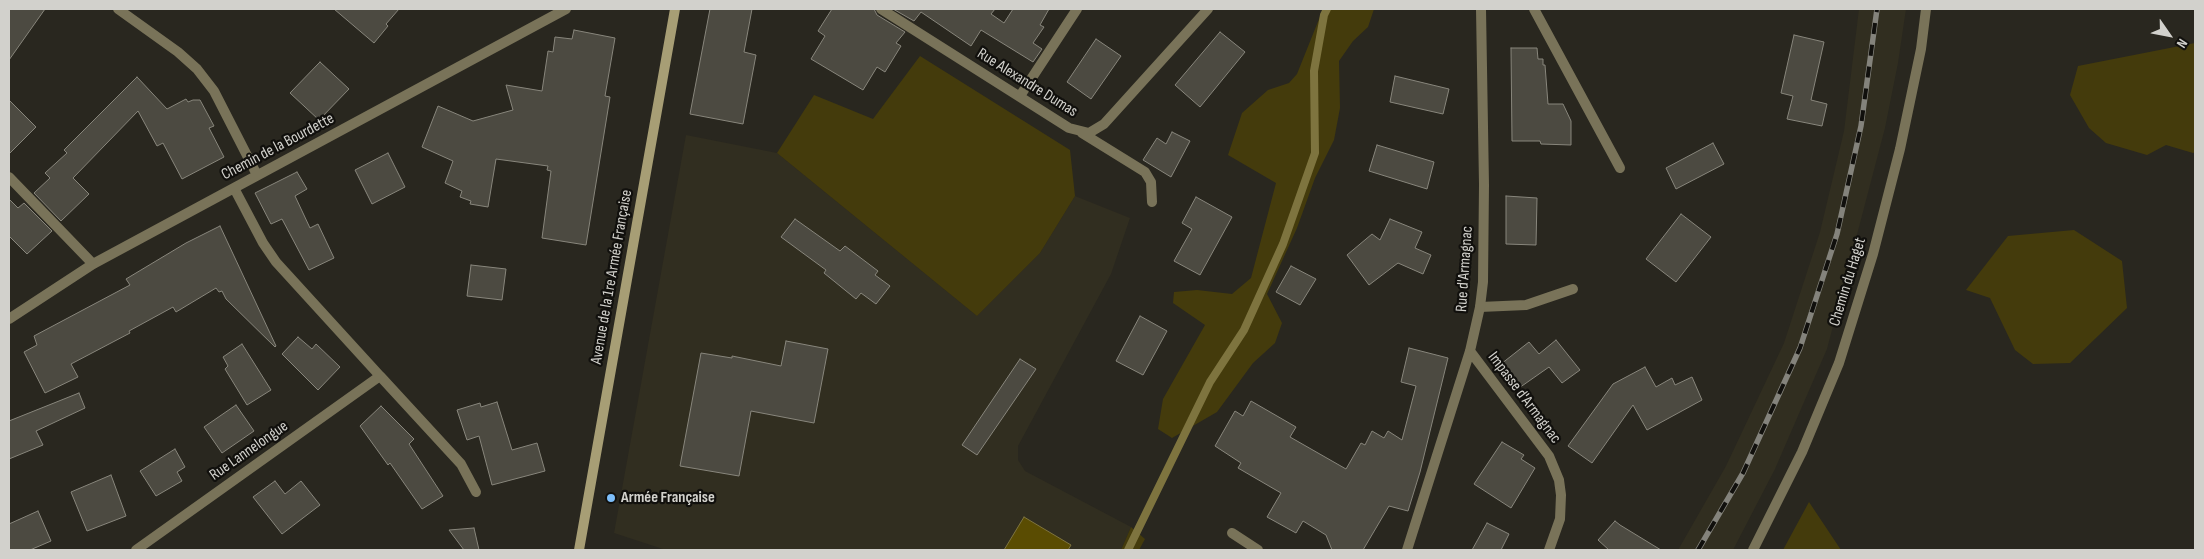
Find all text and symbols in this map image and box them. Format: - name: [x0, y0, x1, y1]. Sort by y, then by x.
- north arrow: [2144, 10, 2194, 60]
- text: N: [2173, 36, 2191, 51]
- street label: Rue Alexandre Dumas: [973, 44, 1081, 122]
- street label: Chemin de la Bourdette: [218, 109, 338, 185]
- street label: Avenue de la 1re Armée Française: [587, 188, 637, 366]
- street label: Rue d'Armagnac: [1452, 225, 1478, 313]
- street label: Chemin du Haget: [1825, 235, 1871, 329]
- street label: Impasse d'Armagnac: [1483, 348, 1565, 448]
- street label: Rue Lannelongue: [206, 417, 292, 485]
- place label: Armée Française: [621, 488, 715, 508]
- marker: Armée Française: [605, 492, 617, 504]

